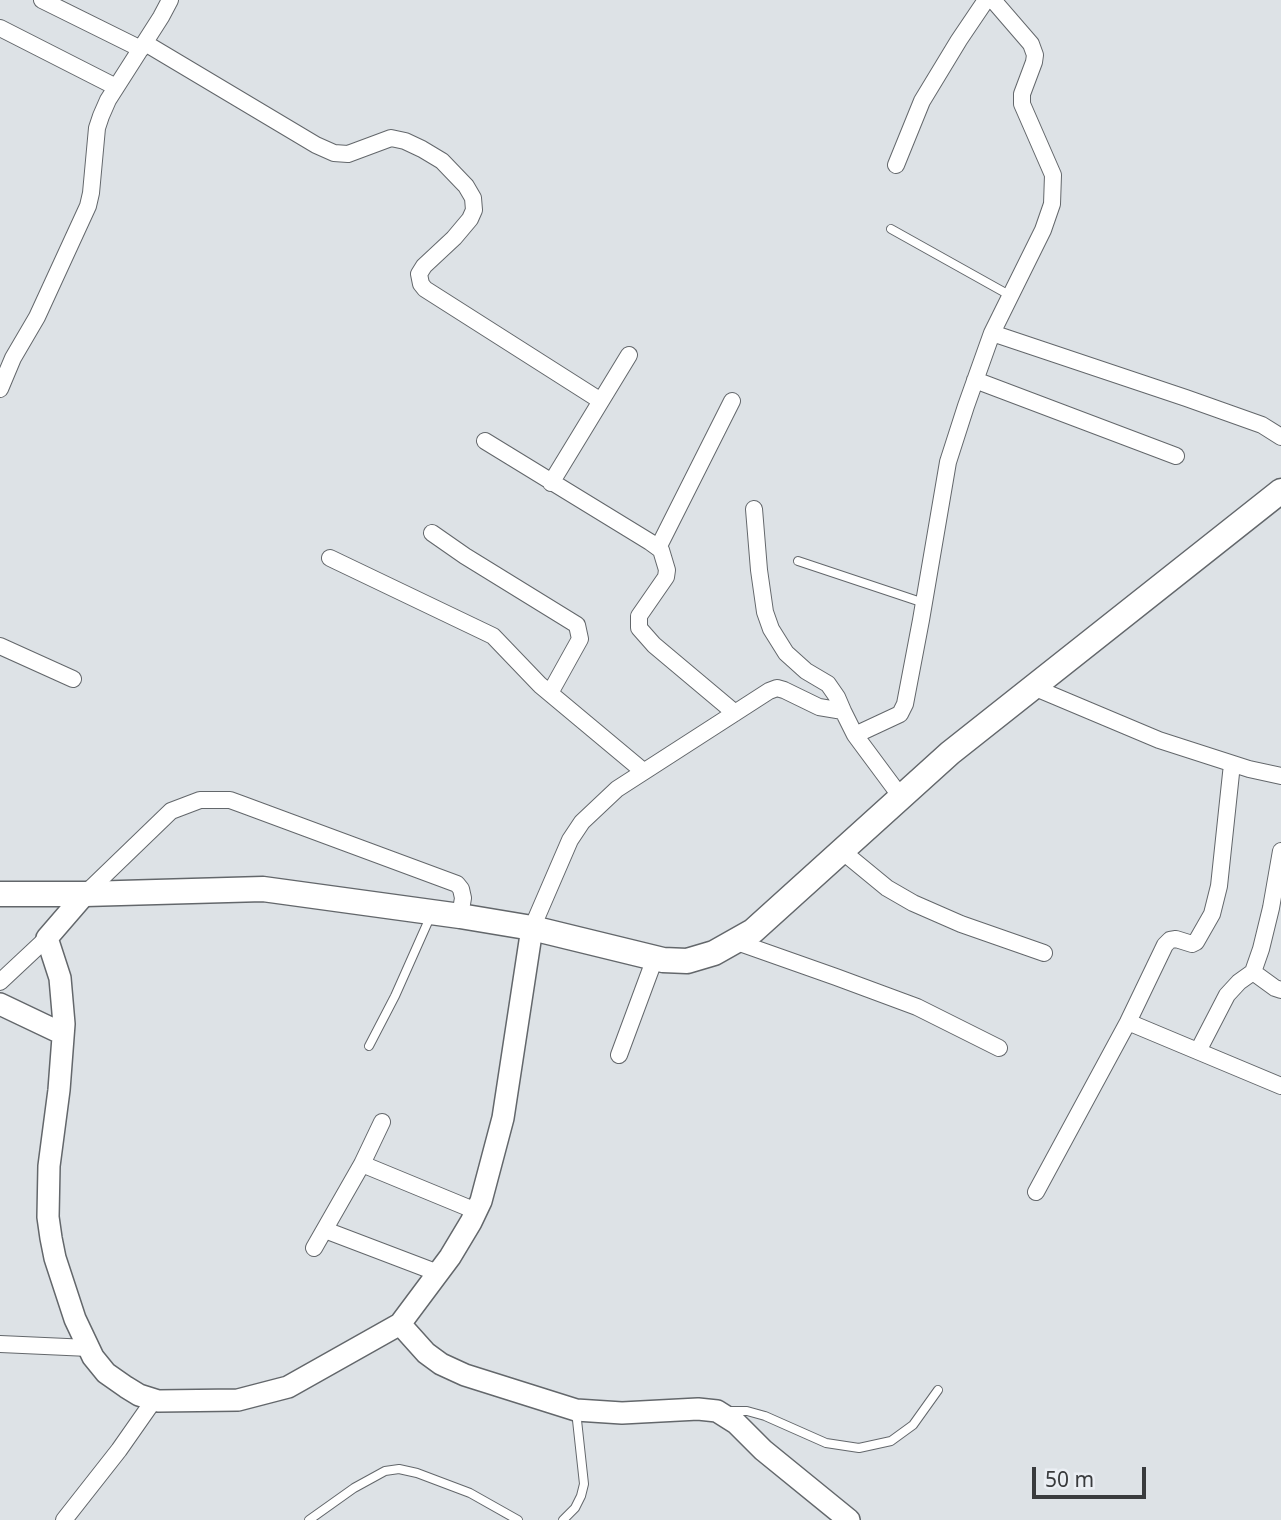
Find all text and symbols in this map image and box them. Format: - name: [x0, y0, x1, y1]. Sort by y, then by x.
- scale bar: [1036, 1454, 1150, 1498]
- text: 50 m: [1045, 1465, 1094, 1493]

